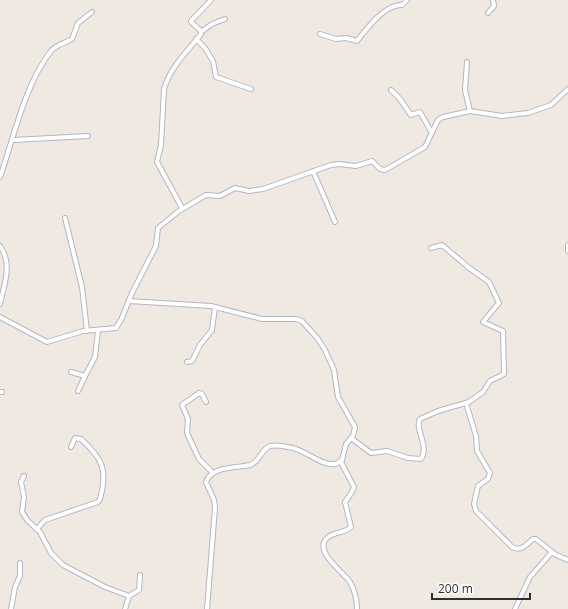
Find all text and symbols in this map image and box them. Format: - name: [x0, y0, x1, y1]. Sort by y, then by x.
- scale bar: [432, 575, 530, 601]
- text: 200 m: [438, 580, 473, 597]

